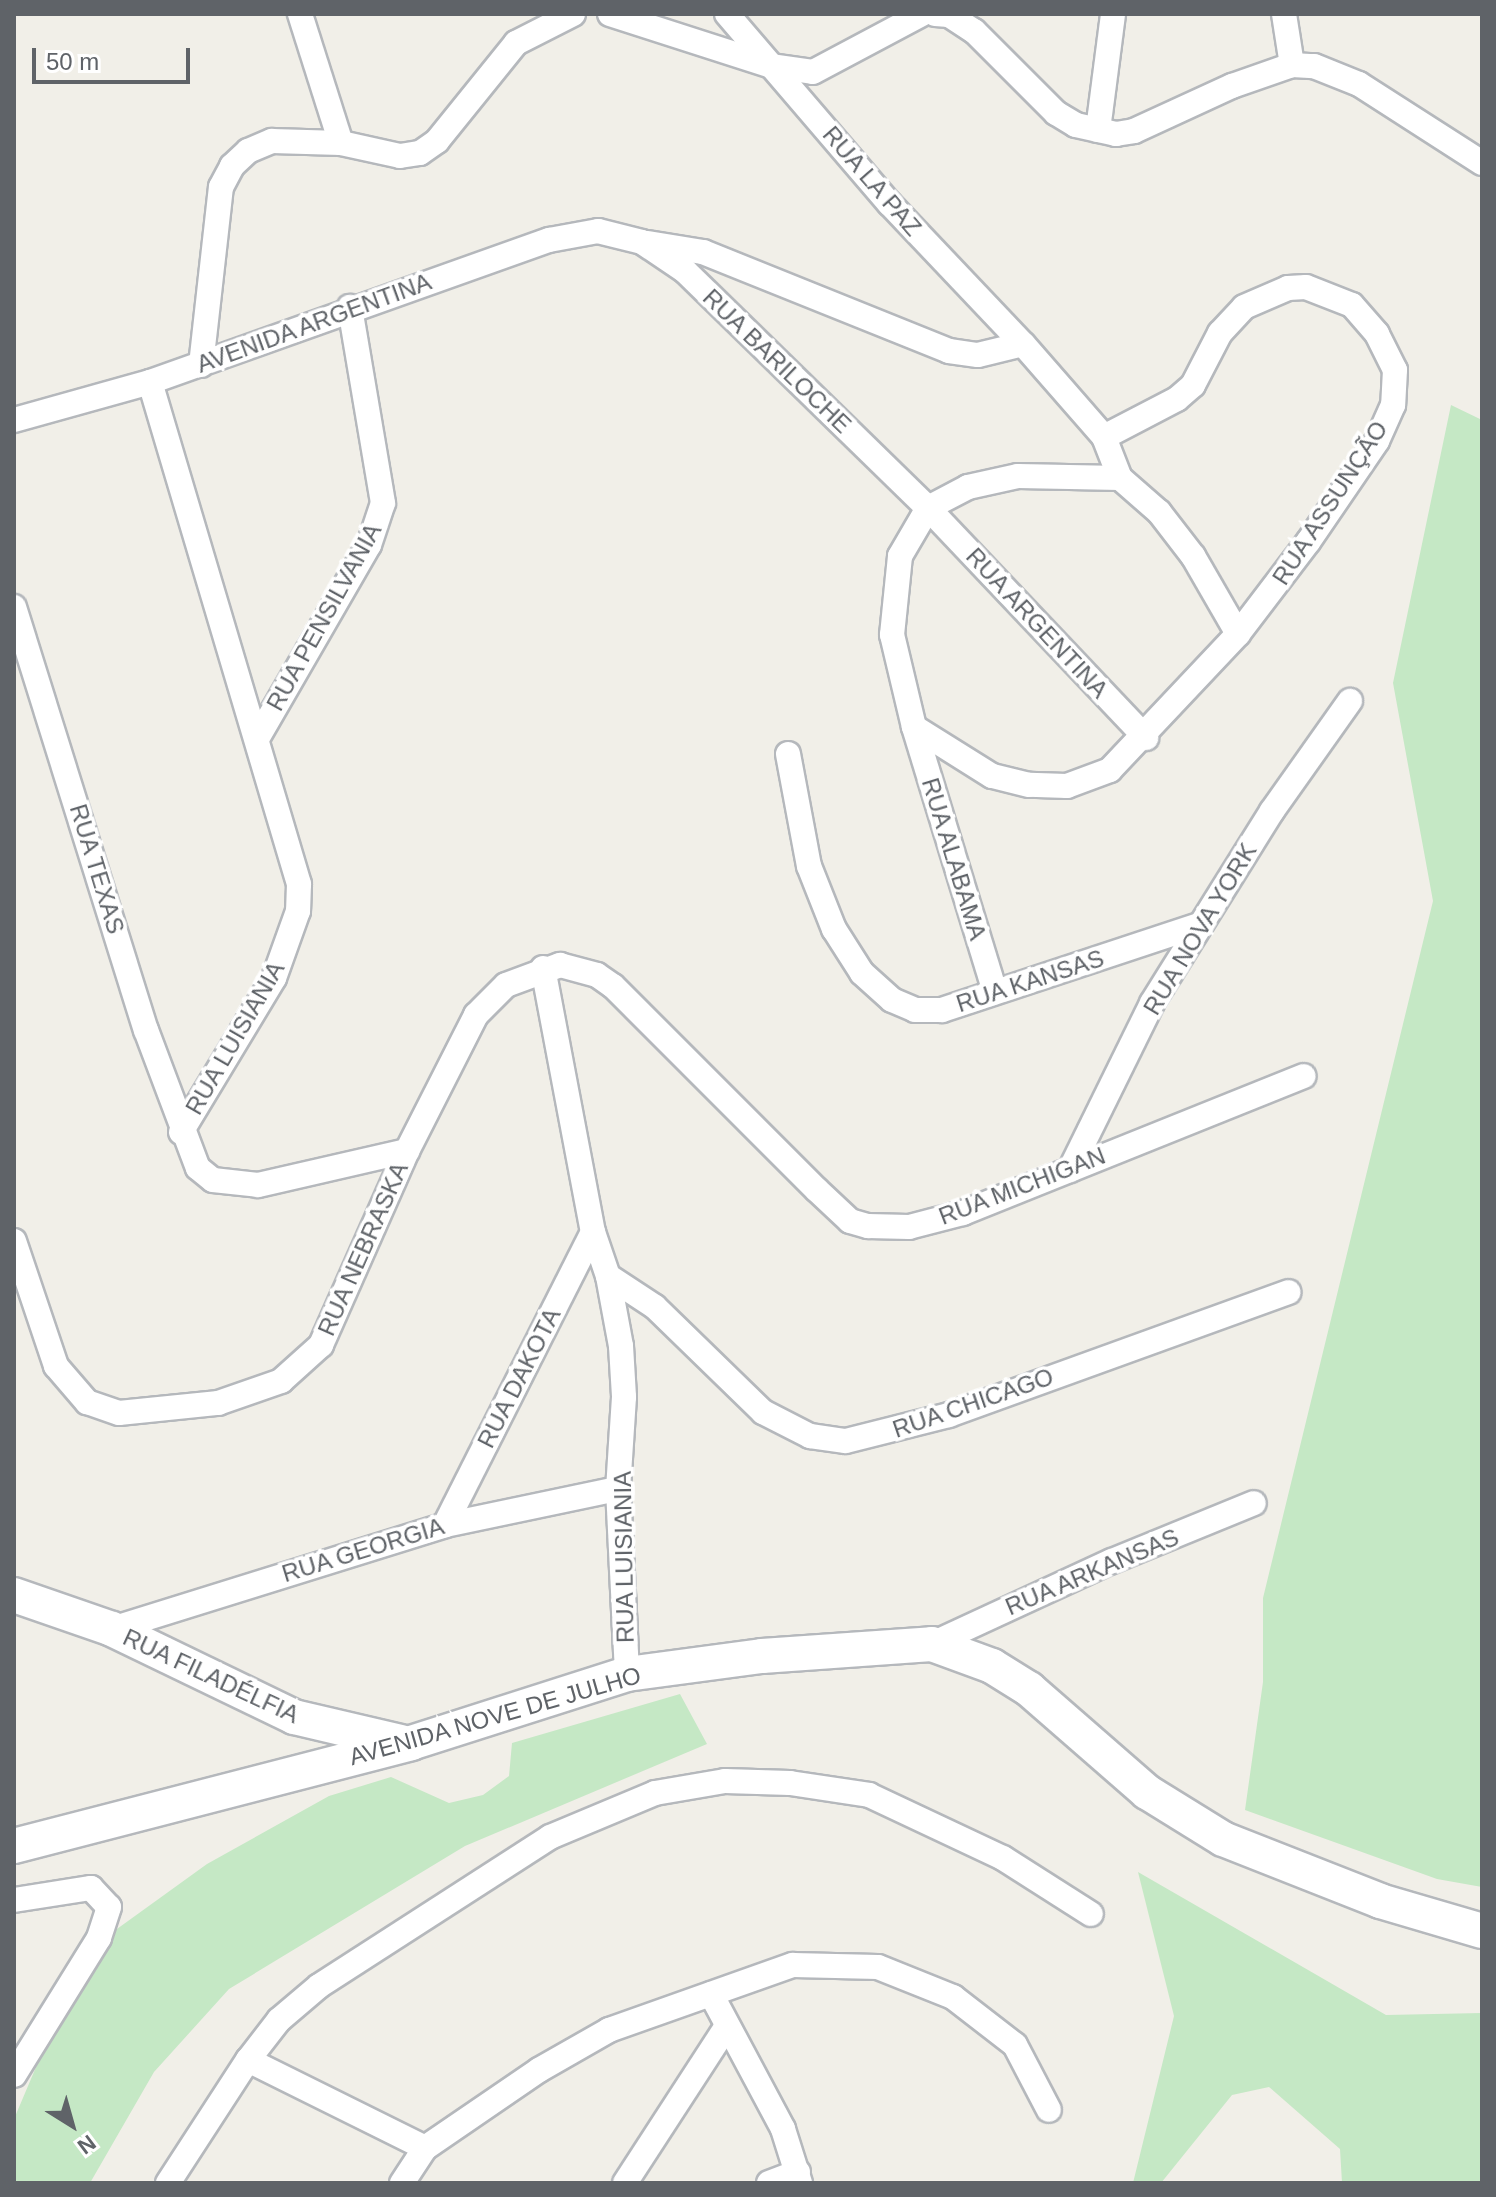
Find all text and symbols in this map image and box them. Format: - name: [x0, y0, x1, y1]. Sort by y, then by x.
- scale bar: [36, 32, 194, 82]
- text: 50 m: [46, 48, 99, 75]
- street label: RUA LA PAZ: [816, 119, 928, 243]
- street label: AVENIDA ARGENTINA: [191, 267, 437, 379]
- street label: RUA BARILOCHE: [696, 283, 858, 439]
- street label: RUA ASSUNÇÃO: [1266, 415, 1394, 591]
- street label: RUA PENSILVANIA: [260, 518, 388, 716]
- street label: RUA ARGENTINA: [959, 541, 1115, 705]
- street label: RUA ALABAMA: [915, 773, 993, 945]
- street label: RUA TEXAS: [63, 800, 131, 938]
- street label: RUA NOVA YORK: [1137, 837, 1263, 1021]
- street label: RUA KANSAS: [952, 943, 1108, 1019]
- street label: RUA LUISIANIA: [179, 956, 291, 1120]
- street label: RUA MICHIGAN: [934, 1141, 1110, 1231]
- street label: RUA NEBRASKA: [312, 1157, 414, 1341]
- street label: RUA DAKOTA: [471, 1303, 567, 1453]
- street label: RUA CHICAGO: [888, 1362, 1058, 1444]
- street label: RUA LUISIANIA: [608, 1470, 640, 1644]
- street label: RUA GEORGIA: [278, 1511, 448, 1589]
- street label: RUA ARKANSAS: [1000, 1522, 1184, 1622]
- street label: RUA FILADÉLFIA: [118, 1622, 304, 1730]
- street label: AVENIDA NOVE DE JULHO: [345, 1660, 645, 1772]
- north arrow: [32, 2085, 112, 2165]
- text: N: [73, 2130, 101, 2159]

